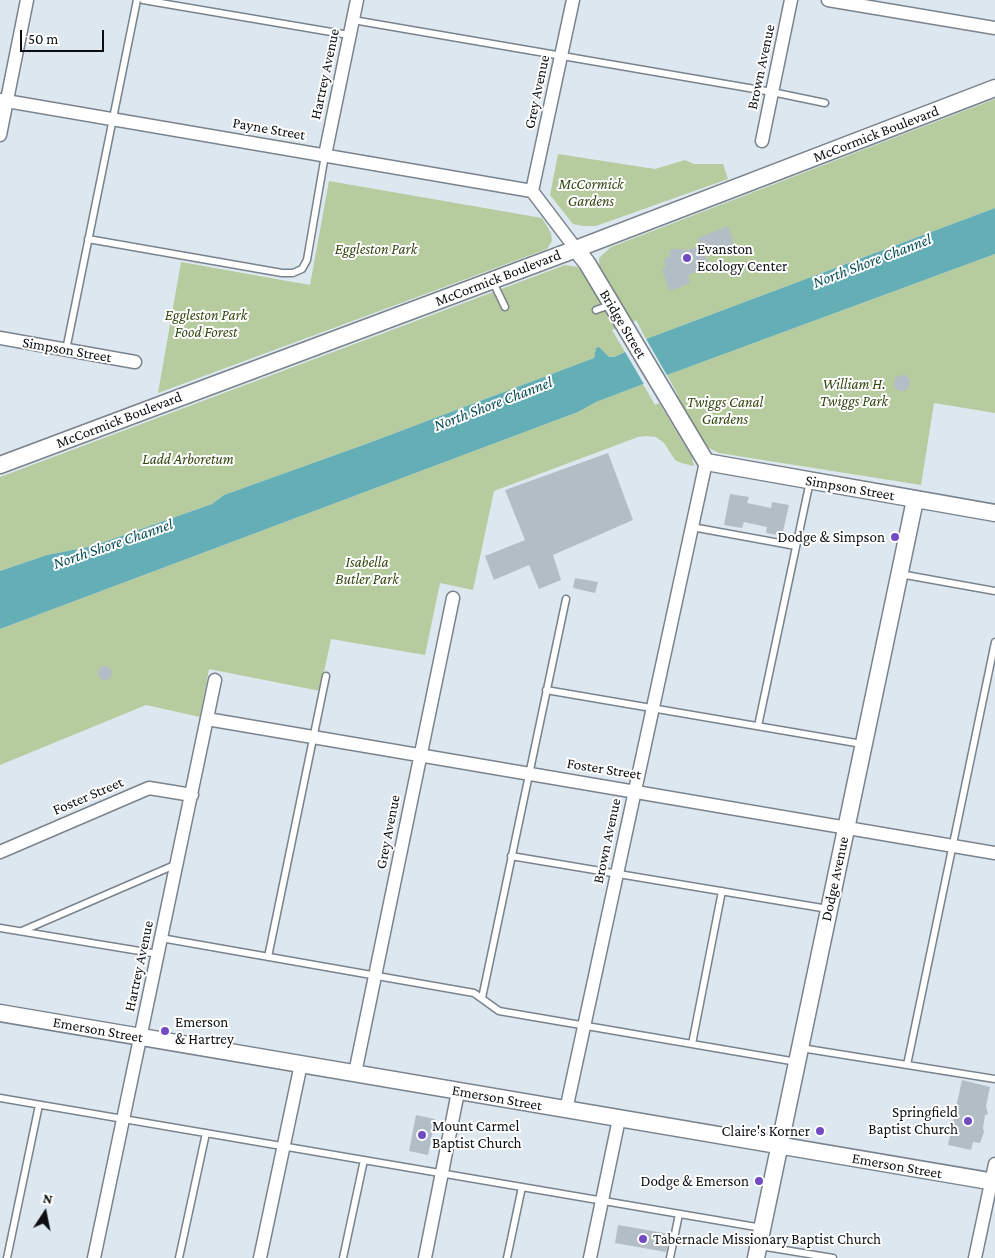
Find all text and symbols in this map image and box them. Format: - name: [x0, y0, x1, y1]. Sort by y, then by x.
- scale bar: [22, 20, 106, 52]
- street label: Brown Avenue: [743, 23, 779, 111]
- street label: Hartrey Avenue: [307, 27, 343, 121]
- text: 50 m: [28, 31, 58, 47]
- street label: Grey Avenue: [520, 53, 554, 131]
- street label: McCormick Boulevard: [811, 102, 941, 166]
- street label: Payne Street: [231, 114, 307, 144]
- park label: McCormick Gardens: [559, 175, 623, 210]
- water label: North Shore Channel: [810, 230, 934, 292]
- park label: Eggleston Park: [335, 240, 417, 258]
- place label: Evanston Ecology Center: [697, 240, 787, 275]
- street label: McCormick Boulevard: [433, 246, 563, 310]
- marker: Evanston Ecology Center: [681, 252, 693, 264]
- street label: Bridge Street: [595, 286, 651, 362]
- park label: Eggleston Park Food Forest: [165, 306, 247, 341]
- street label: Simpson Street: [21, 333, 113, 367]
- water label: North Shore Channel: [431, 373, 555, 435]
- park label: William H. Twiggs Park: [820, 375, 888, 410]
- street label: McCormick Boulevard: [54, 388, 184, 452]
- park label: Twiggs Canal Gardens: [687, 393, 763, 428]
- park label: Ladd Arboretum: [142, 450, 234, 468]
- street label: Simpson Street: [804, 471, 896, 505]
- water label: North Shore Channel: [51, 514, 175, 574]
- place label: Dodge & Simpson: [778, 528, 885, 546]
- marker: Dodge & Simpson: [889, 531, 901, 543]
- park label: Isabella Butler Park: [335, 553, 399, 588]
- street label: Foster Street: [565, 754, 643, 784]
- street label: Foster Street: [50, 773, 126, 819]
- street label: Grey Avenue: [372, 793, 404, 871]
- street label: Brown Avenue: [589, 797, 625, 885]
- street label: Dodge Avenue: [817, 835, 853, 923]
- street label: Hartrey Avenue: [121, 919, 157, 1013]
- street label: Emerson Street: [51, 1013, 145, 1047]
- place label: Emerson & Hartrey: [175, 1013, 234, 1048]
- marker: Emerson & Hartrey: [159, 1025, 171, 1037]
- street label: Emerson Street: [450, 1081, 544, 1115]
- place label: Springfield Baptist Church: [868, 1103, 958, 1138]
- marker: Springfield Baptist Church: [962, 1115, 974, 1127]
- place label: Mount Carmel Baptist Church: [432, 1117, 522, 1152]
- place label: Claire's Korner: [721, 1122, 810, 1140]
- marker: Claire's Korner: [814, 1125, 826, 1137]
- marker: Mount Carmel Baptist Church: [416, 1129, 428, 1141]
- street label: Emerson Street: [850, 1149, 944, 1183]
- place label: Dodge & Emerson: [640, 1172, 749, 1190]
- marker: Dodge & Emerson: [753, 1175, 765, 1187]
- north arrow: [20, 1188, 70, 1238]
- text: N: [42, 1190, 54, 1207]
- place label: Tabernacle Missionary Baptist Church: [653, 1230, 881, 1248]
- marker: Tabernacle Missionary Baptist Church: [637, 1233, 649, 1245]

